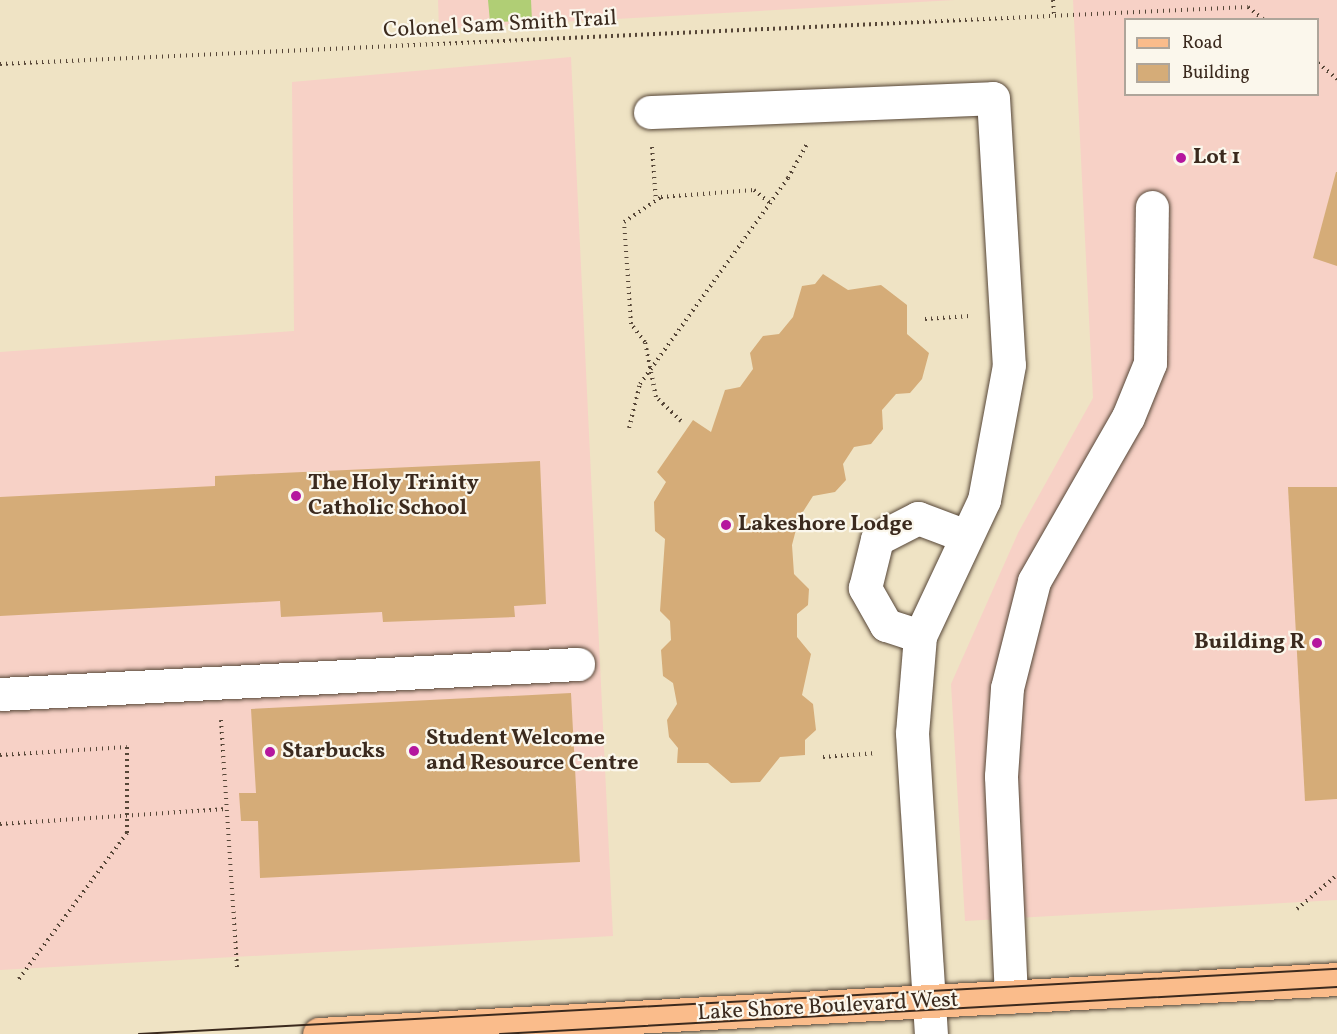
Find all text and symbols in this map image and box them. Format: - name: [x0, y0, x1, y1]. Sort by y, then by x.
- street label: Colonel Sam Smith Trail: [382, 6, 618, 44]
- legend: [1124, 18, 1319, 96]
- text: Road: [1182, 31, 1223, 56]
- text: Building: [1182, 61, 1250, 86]
- place label: Lot 1: [1193, 145, 1240, 171]
- marker: Lot 1: [1174, 151, 1188, 165]
- place label: The Holy Trinity Catholic School: [308, 470, 479, 522]
- marker: The Holy Trinity Catholic School: [289, 489, 303, 503]
- place label: Lakeshore Lodge: [738, 512, 913, 538]
- marker: Lakeshore Lodge: [719, 518, 733, 532]
- place label: Building R: [1194, 630, 1305, 656]
- marker: Building R: [1310, 636, 1324, 650]
- place label: Student Welcome and Resource Centre: [426, 725, 638, 776]
- place label: Starbucks: [282, 739, 385, 765]
- marker: Student Welcome and Resource Centre: [407, 744, 421, 758]
- marker: Starbucks: [263, 745, 277, 759]
- street label: Lake Shore Boulevard West: [697, 987, 959, 1027]

